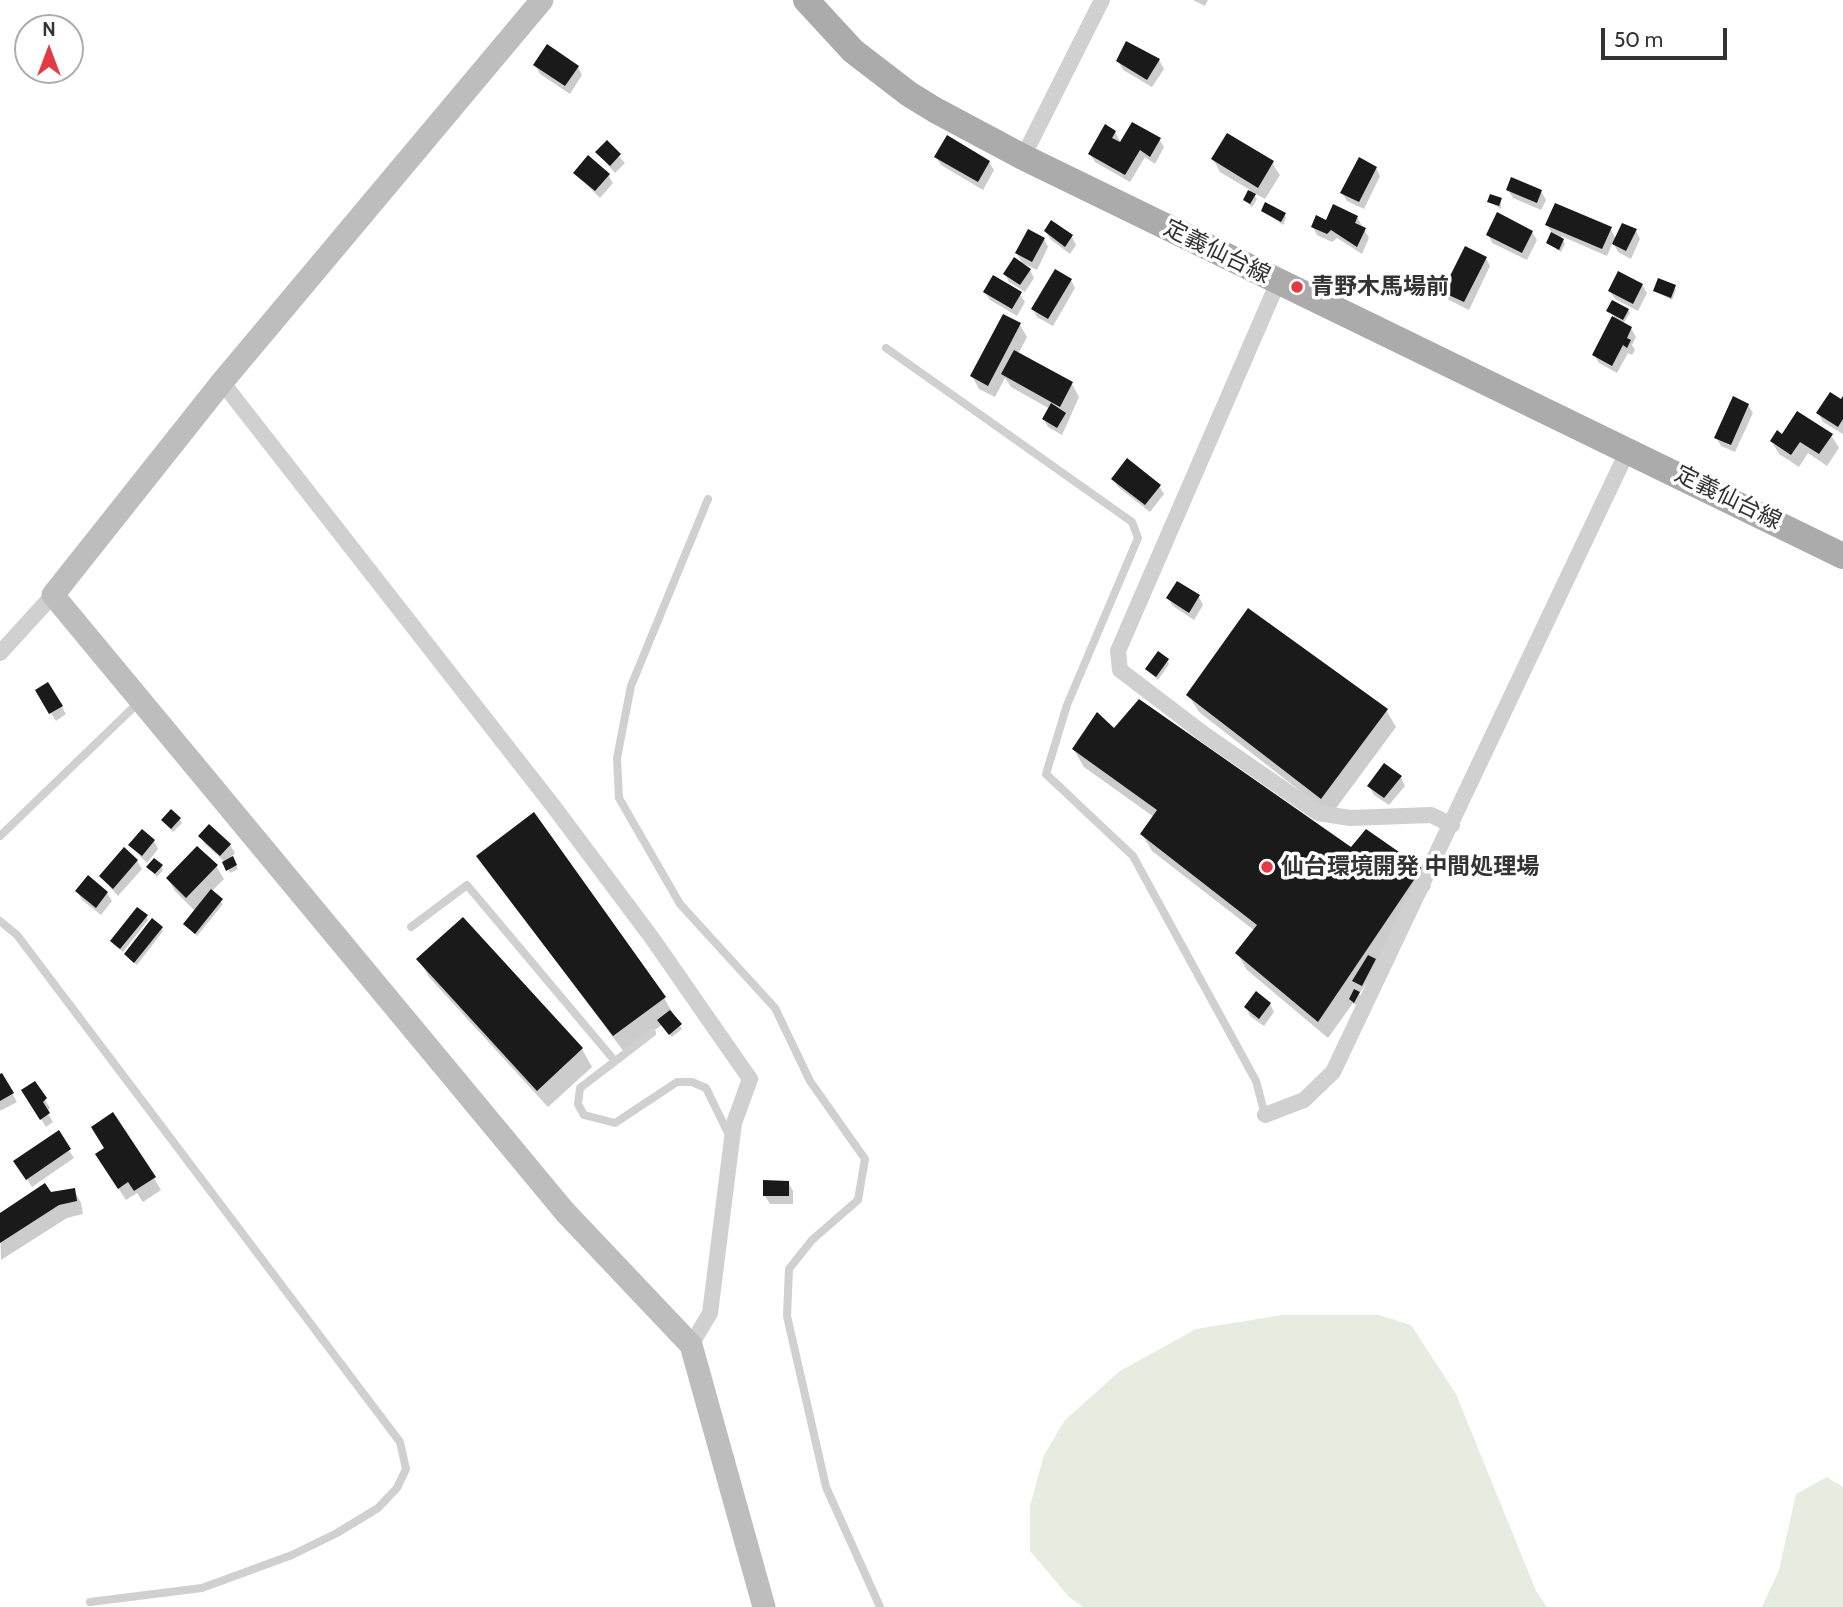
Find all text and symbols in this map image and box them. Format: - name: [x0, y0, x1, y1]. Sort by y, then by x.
- north arrow: [14, 14, 84, 84]
- scale bar: [1605, 14, 1731, 58]
- text: N: [42, 18, 56, 41]
- text: 50 m: [1614, 27, 1663, 52]
- street label: 定義仙台線: [1159, 214, 1275, 290]
- place label: 青野木馬場前: [1311, 273, 1449, 301]
- marker: 青野木馬場前: [1289, 279, 1305, 295]
- street label: 定義仙台線: [1670, 460, 1786, 536]
- place label: 仙台環境開発 中間処理場: [1281, 853, 1539, 881]
- marker: 仙台環境開発 中間処理場: [1259, 859, 1275, 875]

